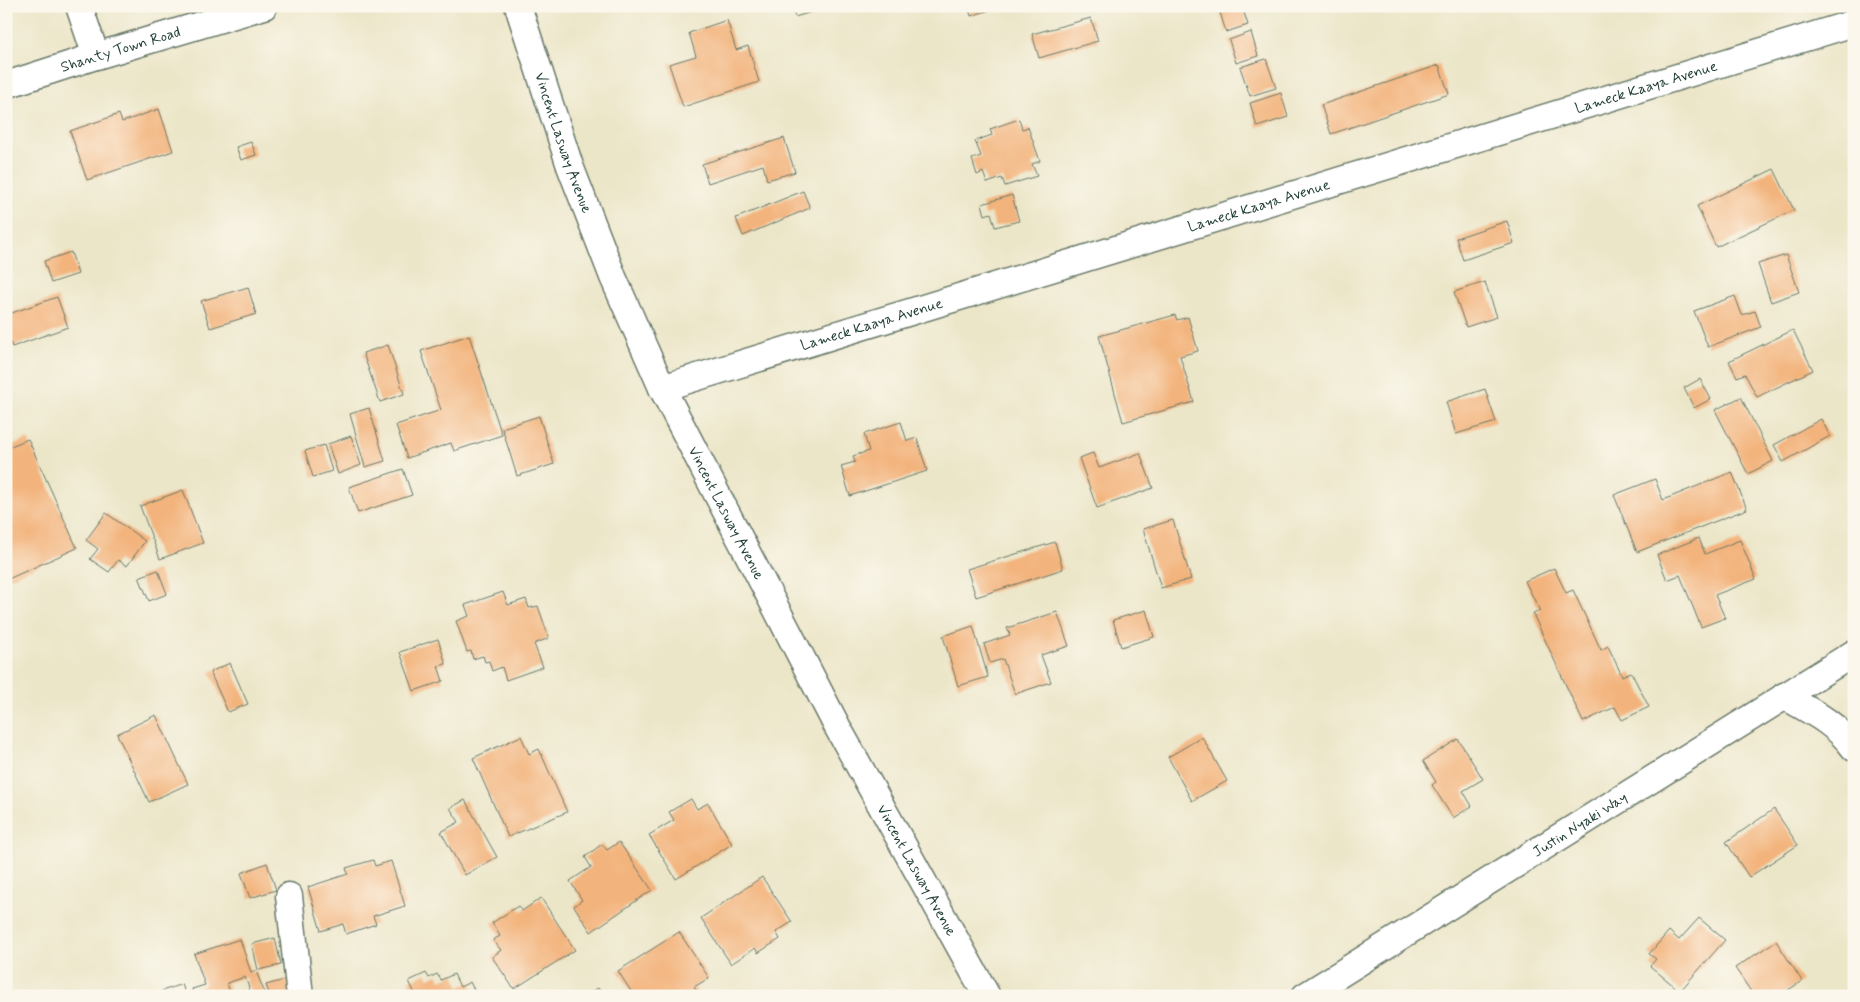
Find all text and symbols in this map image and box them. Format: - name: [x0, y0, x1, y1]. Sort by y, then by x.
- street label: Shanty Town Road: [58, 22, 183, 78]
- street label: Lameck Kaaya Avenue: [1573, 56, 1720, 119]
- street label: Vincent Lasway Avenue: [529, 70, 596, 216]
- street label: Lameck Kaaya Avenue: [1185, 175, 1333, 237]
- street label: Lameck Kaaya Avenue: [798, 294, 945, 356]
- street label: Vincent Lasway Avenue: [683, 443, 768, 583]
- street label: Justin Nyaki Way: [1529, 788, 1632, 862]
- street label: Vincent Lasway Avenue: [871, 801, 961, 940]

